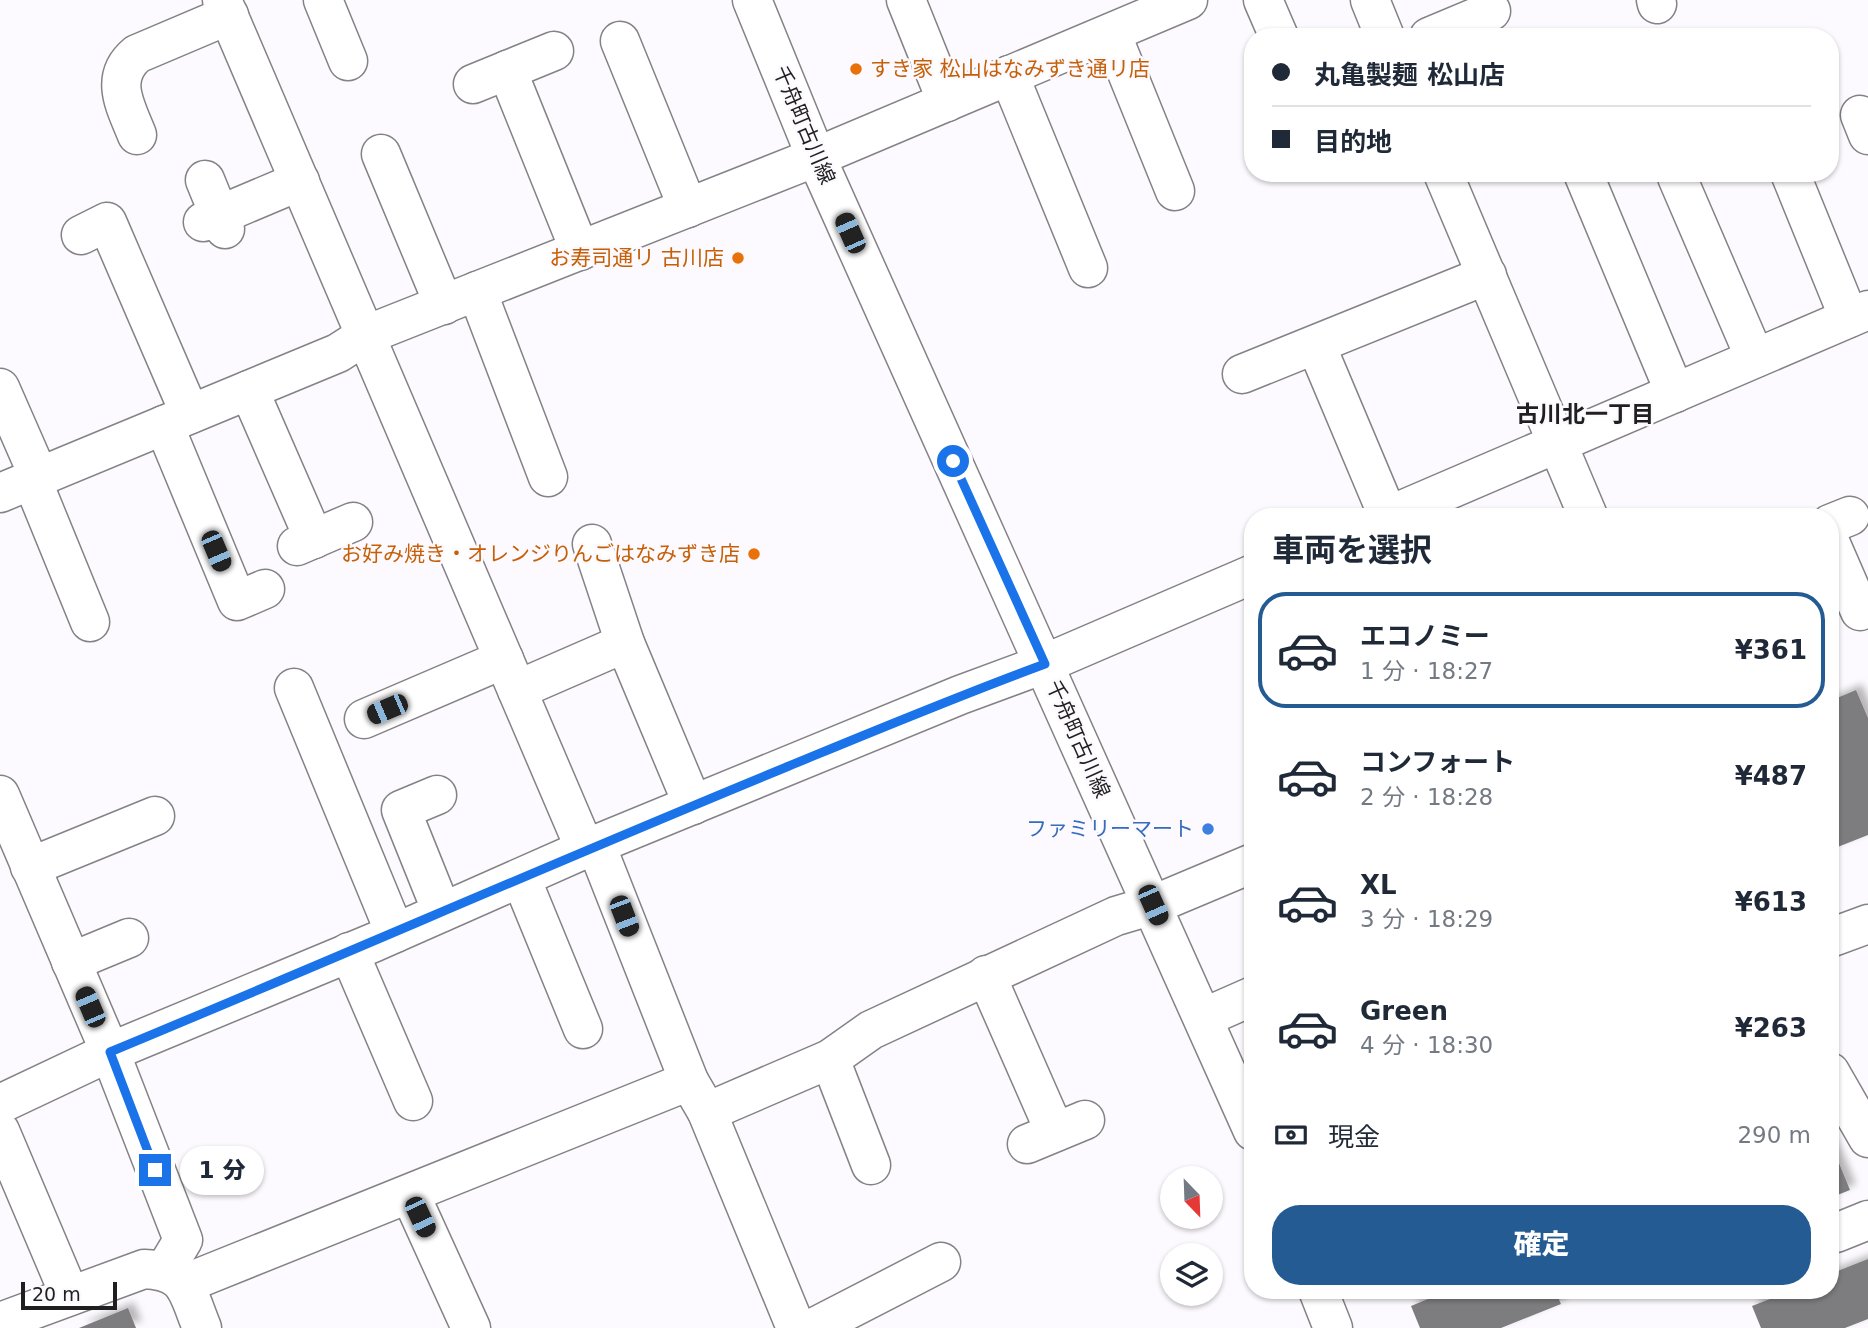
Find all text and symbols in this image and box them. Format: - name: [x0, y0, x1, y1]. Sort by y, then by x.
- place label: すき家 松山はなみずき通リ店: [870, 57, 1150, 81]
- text: 丸亀製麺 松山店: [1314, 60, 1505, 90]
- marker: すき家 松山はなみずき通リ店: [848, 61, 864, 77]
- street label: 千舟町古川線: [768, 62, 840, 188]
- text: 目的地: [1314, 127, 1392, 157]
- car: [832, 210, 869, 256]
- place label: お寿司通リ 古川店: [549, 246, 724, 270]
- marker: お寿司通リ 古川店: [730, 250, 746, 266]
- district label: 古川北一丁目: [1516, 401, 1654, 427]
- route start: [937, 445, 969, 477]
- car: [199, 528, 234, 574]
- text: 車両を選択: [1272, 531, 1432, 569]
- place label: お好み焼き・オレンジりんごはなみずき店: [341, 542, 740, 566]
- marker: お好み焼き・オレンジりんごはなみずき店: [746, 546, 762, 562]
- icon: car: [1276, 619, 1339, 682]
- text: エコノミー: [1360, 621, 1490, 651]
- text: ¥361: [1735, 635, 1807, 665]
- text: 1 分 · 18:27: [1360, 658, 1493, 684]
- street label: 千舟町古川線: [1041, 677, 1115, 801]
- car: [364, 691, 411, 727]
- icon: car: [1276, 745, 1339, 808]
- text: コンフォート: [1360, 747, 1515, 777]
- text: ¥487: [1735, 761, 1807, 791]
- text: 2 分 · 18:28: [1360, 784, 1493, 810]
- place label: ファミリーマート: [1026, 817, 1194, 841]
- marker: ファミリーマート: [1200, 821, 1216, 837]
- text: XL: [1360, 870, 1397, 900]
- icon: car: [1276, 871, 1339, 934]
- car: [1135, 882, 1172, 928]
- text: ¥613: [1735, 887, 1807, 917]
- car: [607, 893, 642, 939]
- text: 3 分 · 18:29: [1360, 906, 1493, 932]
- car: [73, 984, 108, 1030]
- text: Green: [1360, 996, 1448, 1026]
- icon: car: [1276, 997, 1339, 1060]
- text: ¥263: [1735, 1013, 1807, 1043]
- text: 4 分 · 18:30: [1360, 1032, 1493, 1058]
- icon: cash: [1272, 1116, 1310, 1154]
- text: 現金: [1328, 1122, 1380, 1152]
- text: 290 m: [1737, 1122, 1811, 1148]
- callout: 1 分: [180, 1146, 264, 1194]
- route end: [139, 1154, 171, 1186]
- text: 1 分: [198, 1157, 246, 1183]
- north arrow: [1160, 1166, 1223, 1228]
- map controls: [1160, 1166, 1223, 1306]
- car: [402, 1194, 439, 1240]
- button: 確定: [1272, 1205, 1811, 1285]
- button: layers: [1160, 1243, 1223, 1306]
- scale bar: [21, 1279, 117, 1311]
- text: 20 m: [32, 1283, 81, 1305]

